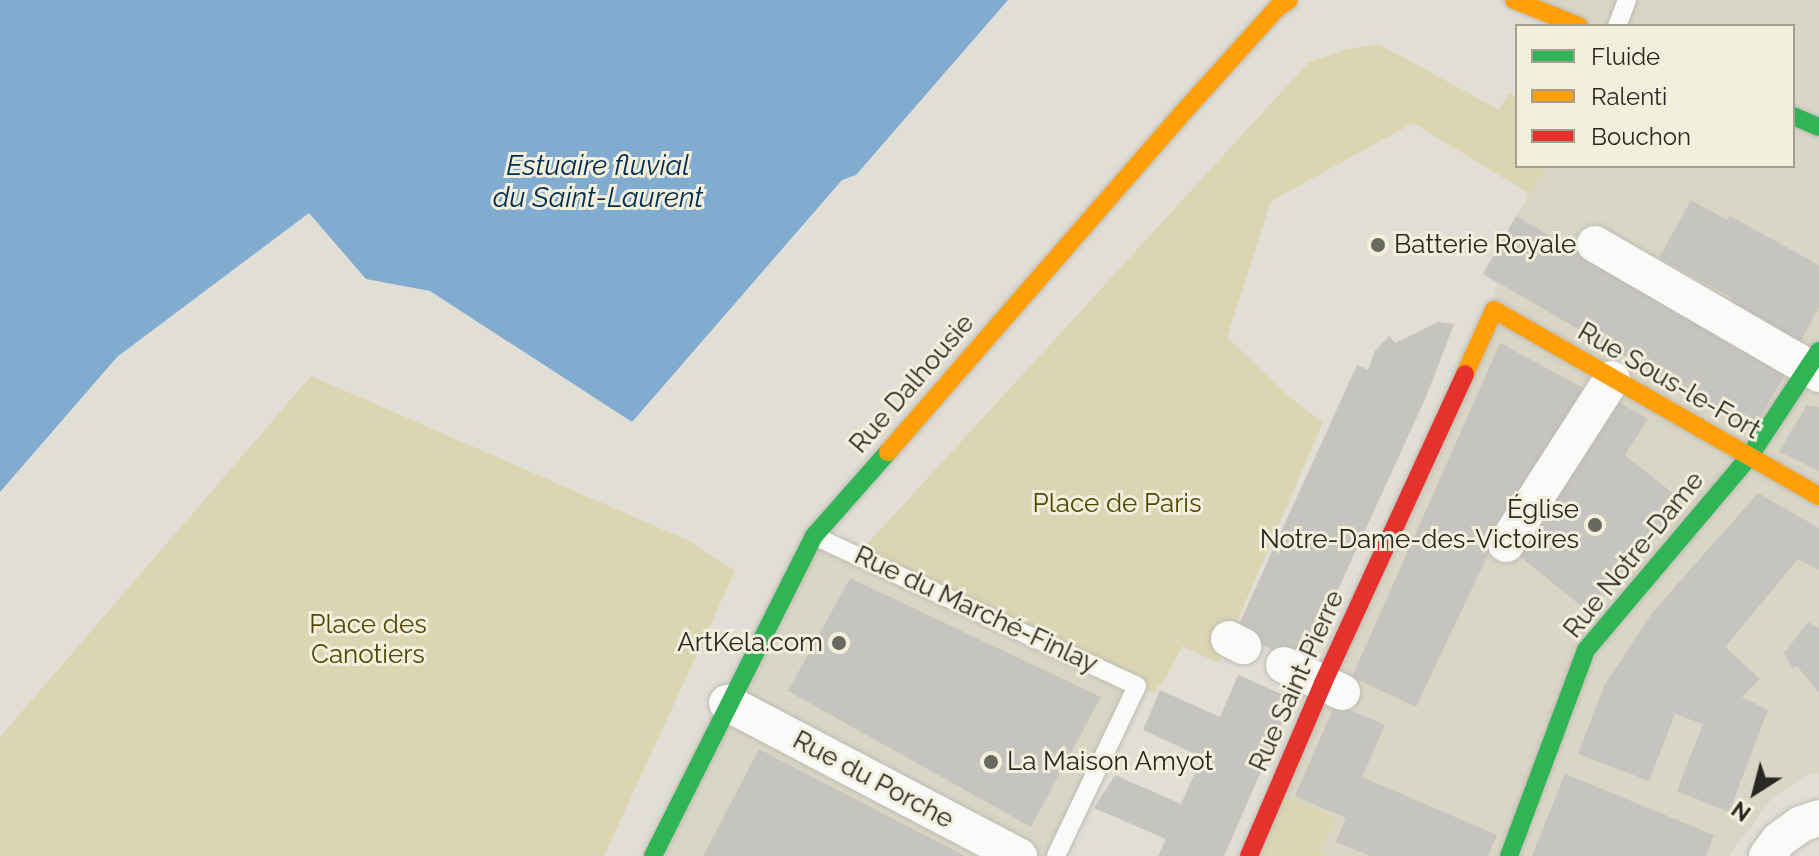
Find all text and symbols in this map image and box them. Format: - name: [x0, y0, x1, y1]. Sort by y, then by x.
- legend: [1515, 24, 1795, 168]
- text: Fluide: [1591, 42, 1660, 71]
- text: Ralenti: [1591, 82, 1667, 111]
- text: Bouchon: [1591, 122, 1691, 151]
- water label: Estuaire fluvial du Saint-Laurent: [493, 149, 703, 215]
- place label: Batterie Royale: [1394, 229, 1576, 261]
- marker: Batterie Royale: [1369, 236, 1387, 254]
- street label: Rue Dalhousie: [843, 308, 981, 460]
- street label: Rue Sous-le-Fort: [1572, 316, 1766, 446]
- street label: Rue Notre-Dame: [1557, 466, 1711, 644]
- park label: Place de Paris: [1032, 488, 1202, 520]
- place label: Église Notre-Dame-des-Victoires: [1260, 494, 1579, 556]
- marker: Église Notre-Dame-des-Victoires: [1586, 516, 1604, 534]
- street label: Rue du Marché-Finlay: [849, 540, 1103, 680]
- street label: Rue Saint-Pierre: [1243, 586, 1351, 776]
- park label: Place des Canotiers: [309, 609, 427, 670]
- place label: ArtKela.com: [677, 627, 823, 659]
- marker: ArtKela.com: [830, 634, 848, 652]
- street label: Rue du Porche: [787, 725, 959, 835]
- place label: La Maison Amyot: [1007, 746, 1214, 778]
- north arrow: [1715, 752, 1795, 832]
- marker: La Maison Amyot: [982, 753, 1000, 771]
- text: N: [1726, 796, 1755, 827]

